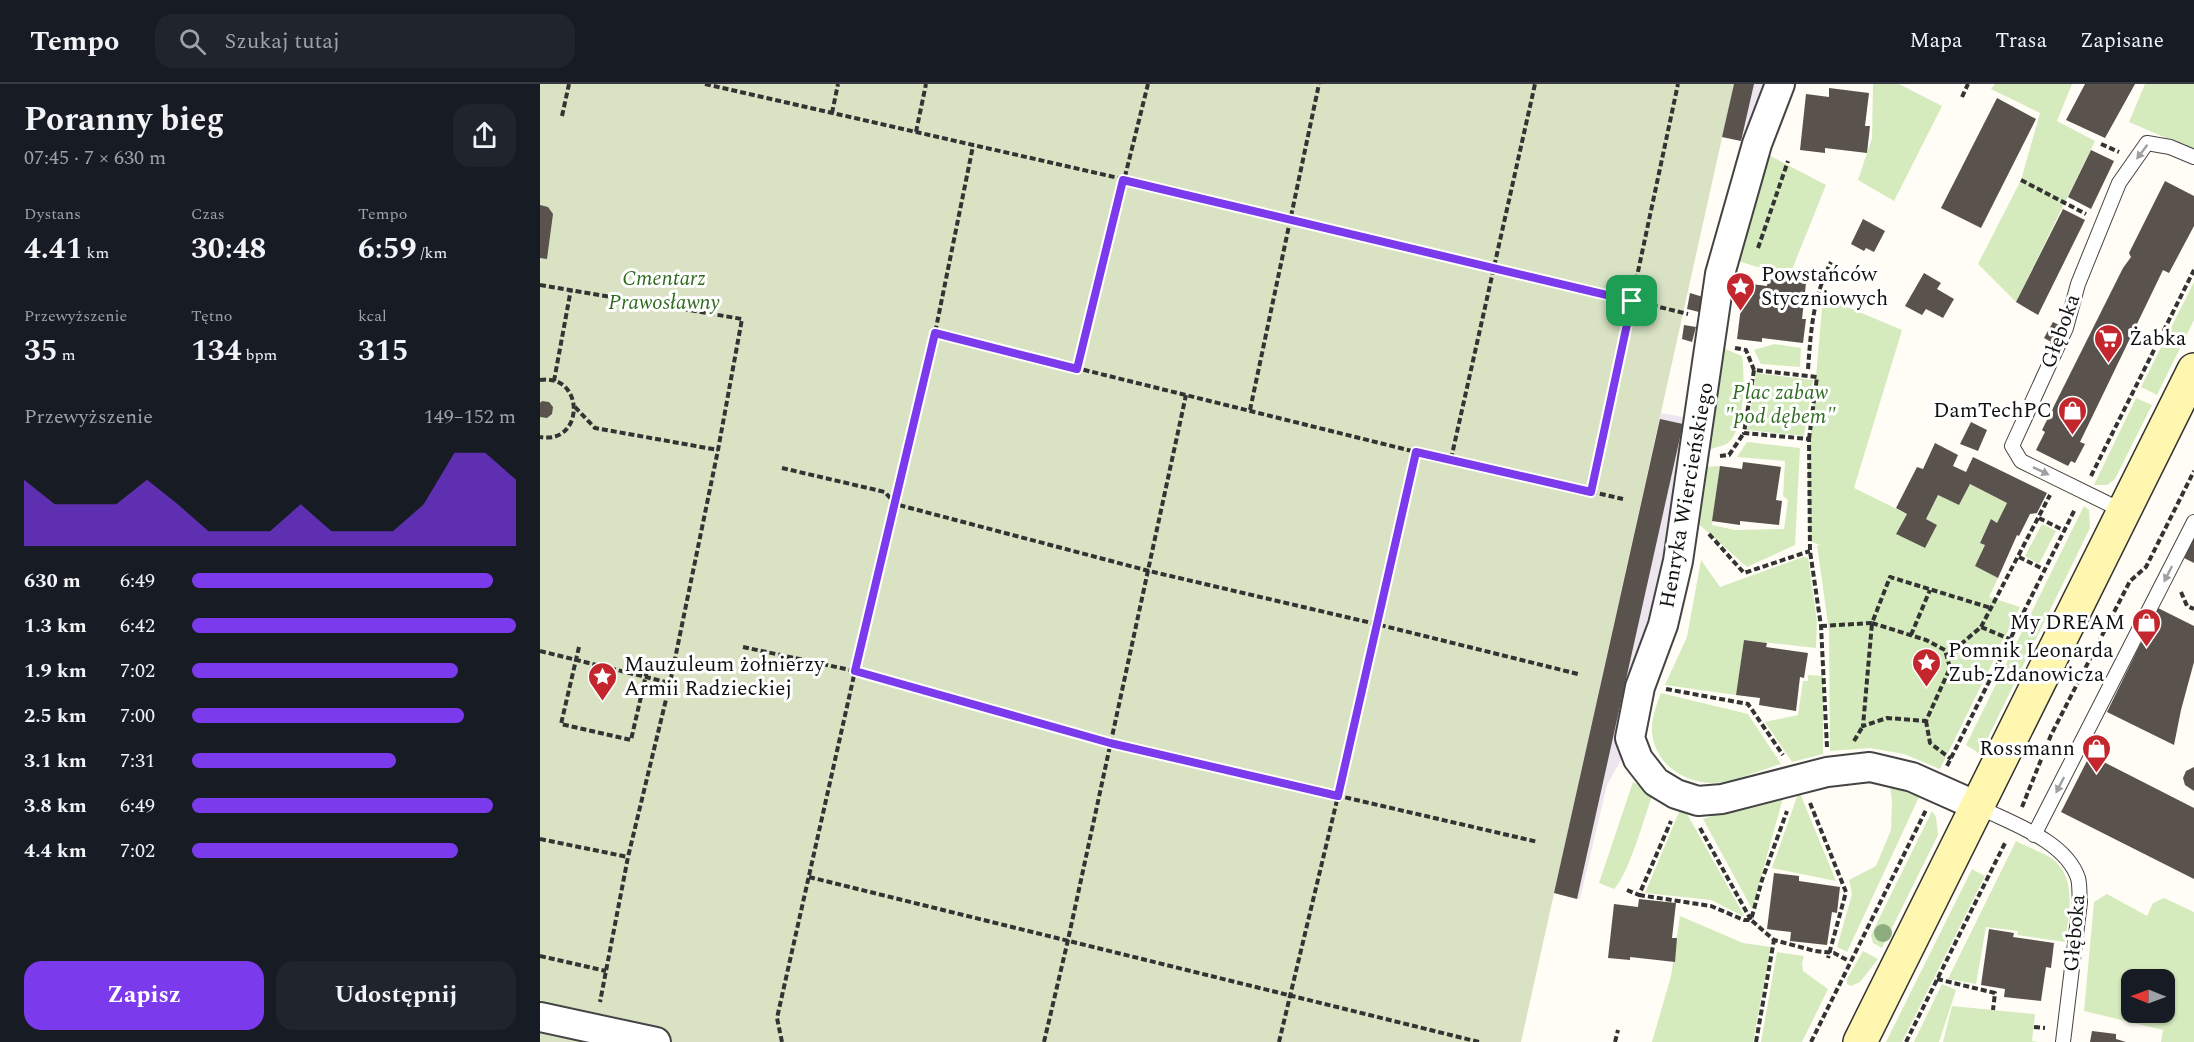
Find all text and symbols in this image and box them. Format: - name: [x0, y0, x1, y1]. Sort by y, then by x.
- search box: [155, 14, 575, 68]
- text: Tempo: [30, 20, 119, 63]
- icon: search: [176, 25, 209, 58]
- text: Szukaj tutaj: [224, 25, 340, 58]
- text: Mapa: [1910, 25, 1962, 57]
- text: Trasa: [1995, 25, 2047, 57]
- text: Zapisane: [2080, 25, 2164, 57]
- text: Poranny bieg: [24, 95, 224, 145]
- button: share: [453, 104, 516, 167]
- text: 07:45 · 7 × 630 m: [24, 143, 166, 173]
- one-way arrow: [2136, 144, 2148, 160]
- text: Dystans: [24, 202, 81, 226]
- text: Czas: [191, 202, 225, 226]
- text: Tempo: [358, 202, 407, 226]
- text: 4.41: [24, 226, 83, 272]
- text: 30:48: [191, 226, 266, 272]
- text: 6:59: [358, 226, 417, 272]
- text: km: [83, 241, 109, 265]
- text: /km: [417, 241, 447, 265]
- place label: Powstańców Styczniowych: [1761, 259, 1888, 315]
- park label: Cmentarz Prawosławny: [608, 263, 720, 319]
- place icon: Powstańców Styczniowych: [1724, 270, 1756, 312]
- pin: [1606, 275, 1657, 326]
- icon: arrive: [1615, 284, 1648, 317]
- street label: Głęboka: [2033, 289, 2089, 373]
- text: Przewyższenie: [24, 304, 127, 328]
- text: Tętno: [191, 304, 233, 328]
- text: kcal: [358, 304, 387, 328]
- supermarket icon: Żabka: [2092, 322, 2124, 364]
- place label: Żabka: [2129, 323, 2187, 355]
- text: 35: [24, 328, 58, 374]
- text: 134: [191, 328, 242, 374]
- text: 315: [358, 328, 409, 374]
- text: m: [58, 343, 75, 367]
- text: bpm: [242, 343, 277, 367]
- park label: Plac zabaw "pod dębem": [1724, 377, 1836, 433]
- street label: Henryka Wiercieńskiego: [1651, 380, 1723, 611]
- shop icon: DamTechPC: [2057, 394, 2089, 436]
- place label: DamTechPC: [1933, 395, 2052, 427]
- text: Przewyższenie: [24, 402, 153, 432]
- text: 149–152 m: [424, 402, 516, 432]
- one-way arrow: [2032, 466, 2049, 475]
- text: 630 m: [24, 566, 81, 596]
- text: 6:49: [120, 566, 155, 596]
- one-way arrow: [2163, 566, 2172, 583]
- shop icon: My DREAM: [2130, 606, 2162, 648]
- place label: My DREAM: [2010, 607, 2125, 639]
- text: 1.3 km: [24, 611, 87, 641]
- text: 6:42: [120, 611, 155, 641]
- place label: Pomnik Leonarda Zub-Zdanowicza: [1948, 635, 2114, 691]
- place icon: Pomnik Leonarda Zub-Zdanowicza: [1911, 646, 1943, 688]
- place label: Mauzuleum żołnierzy Armii Radzieckiej: [624, 649, 825, 705]
- text: 1.9 km: [24, 656, 87, 686]
- text: 7:02: [120, 656, 155, 686]
- place icon: Mauzuleum żołnierzy Armii Radzieckiej: [587, 660, 619, 702]
- text: 2.5 km: [24, 701, 87, 731]
- text: 7:00: [120, 701, 155, 731]
- shop icon: Rossmann: [2080, 732, 2112, 774]
- place label: Rossmann: [1979, 733, 2075, 765]
- text: 3.1 km: [24, 746, 87, 776]
- text: 7:31: [120, 746, 155, 776]
- one-way arrow: [2055, 777, 2064, 794]
- text: 3.8 km: [24, 791, 87, 821]
- text: 6:49: [120, 791, 155, 821]
- text: 4.4 km: [24, 836, 87, 866]
- text: 7:02: [120, 836, 155, 866]
- street label: Głęboka: [2056, 892, 2094, 973]
- button: Zapisz: [24, 961, 264, 1030]
- button: Udostępnij: [276, 961, 516, 1030]
- north arrow: [2121, 969, 2175, 1023]
- map controls: [2121, 969, 2175, 1023]

